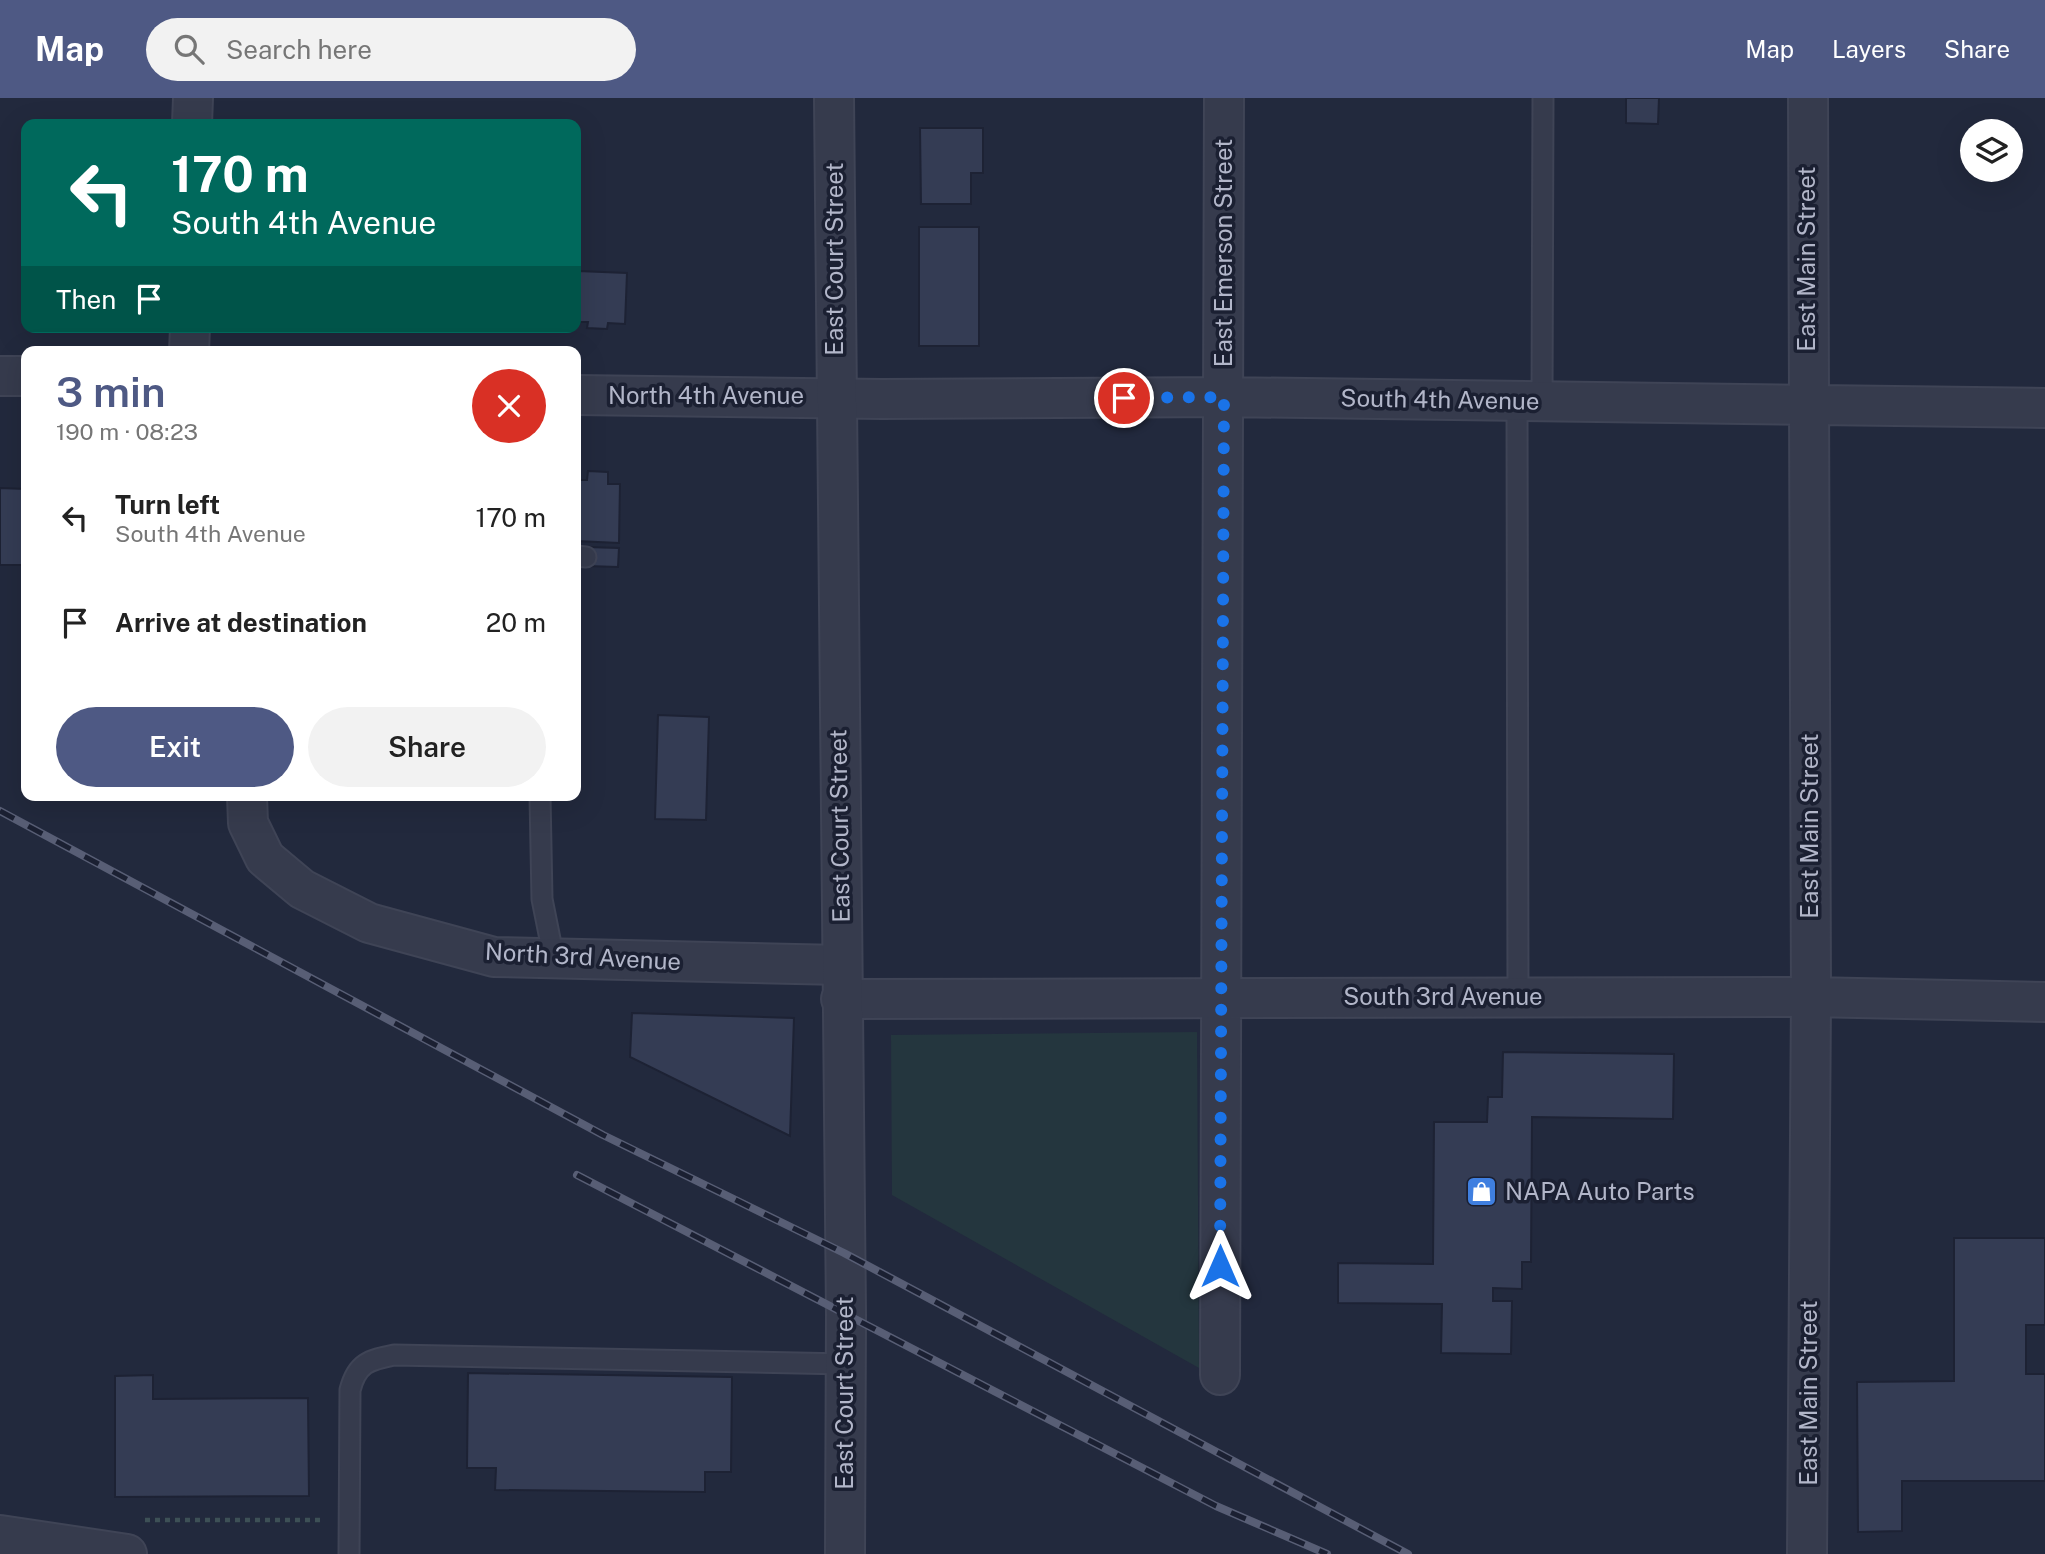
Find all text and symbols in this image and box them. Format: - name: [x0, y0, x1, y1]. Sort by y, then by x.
- search box: [146, 18, 636, 81]
- text: Map: [35, 30, 104, 68]
- icon: search: [170, 30, 208, 68]
- text: Search here: [226, 34, 372, 65]
- text: Map: [1745, 35, 1794, 63]
- text: Layers: [1832, 35, 1906, 63]
- text: Share: [1944, 35, 2010, 63]
- map controls: [1960, 119, 2023, 182]
- button: layers: [1960, 119, 2023, 182]
- street label: East Emerson Street: [1209, 139, 1237, 367]
- text: 170 m: [171, 145, 309, 203]
- icon: left: [56, 147, 147, 238]
- street label: East Court Street: [820, 162, 848, 356]
- street label: East Main Street: [1792, 166, 1820, 352]
- text: South 4th Avenue: [171, 204, 436, 241]
- icon: arrive: [130, 280, 168, 318]
- text: Then: [56, 284, 116, 315]
- text: 3 min: [56, 367, 166, 416]
- pin: [1094, 368, 1154, 428]
- button: close: [472, 369, 546, 443]
- icon: arrive: [1105, 379, 1143, 417]
- street label: North 4th Avenue: [608, 381, 804, 409]
- street label: South 4th Avenue: [1340, 383, 1540, 415]
- text: 190 m · 08:23: [56, 418, 198, 445]
- text: Turn left: [115, 489, 220, 520]
- icon: left: [56, 499, 94, 537]
- text: 170 m: [476, 502, 546, 533]
- text: South 4th Avenue: [115, 520, 306, 547]
- icon: arrive: [56, 604, 94, 642]
- text: Arrive at destination: [115, 607, 367, 638]
- text: 20 m: [486, 607, 546, 638]
- button: Exit: [56, 707, 294, 787]
- button: Share: [308, 707, 546, 787]
- street label: East Court Street: [823, 729, 855, 923]
- street label: East Main Street: [1795, 733, 1823, 919]
- street label: North 3rd Avenue: [484, 937, 682, 975]
- street label: South 3rd Avenue: [1343, 982, 1543, 1010]
- shop icon: NAPA Auto Parts: [1465, 1175, 1499, 1209]
- place label: NAPA Auto Parts: [1505, 1177, 1695, 1205]
- position arrow: [1183, 1229, 1257, 1303]
- street label: East Court Street: [830, 1296, 858, 1490]
- street label: East Main Street: [1794, 1300, 1822, 1486]

